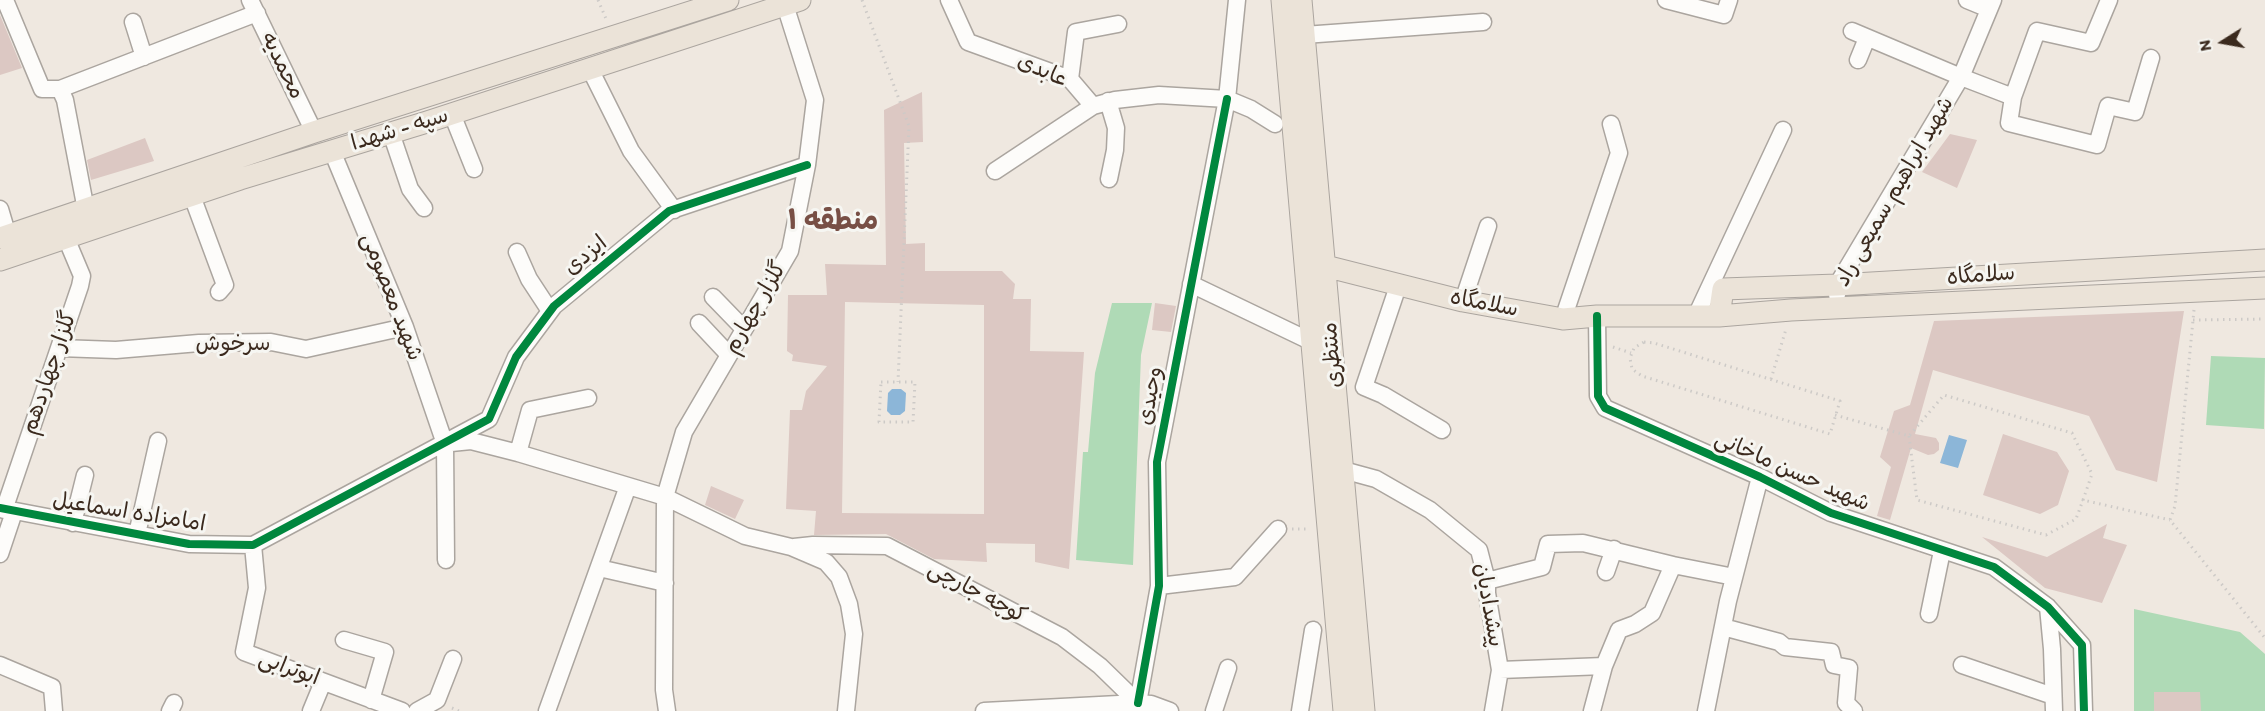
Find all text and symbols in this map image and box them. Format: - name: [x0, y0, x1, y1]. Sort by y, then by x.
- north arrow: [2193, 12, 2253, 72]
- street label: محمدیه: [255, 28, 309, 104]
- text: N: [2194, 38, 2215, 53]
- street label: عابدی: [1013, 48, 1071, 94]
- street label: شهید ابراهیم سمیعی راد: [1830, 92, 1960, 292]
- street label: سپه - شهدا: [348, 103, 452, 157]
- district label: منطقه ۱: [788, 205, 878, 239]
- street label: شهید معصومی: [355, 229, 427, 365]
- street label: ایزدی: [559, 231, 613, 281]
- street label: گلزار چهارم: [719, 257, 793, 359]
- street label: سلامگاه: [1946, 260, 2016, 292]
- street label: سلامگاه: [1448, 284, 1520, 324]
- street label: گلزار چهاردهم: [17, 308, 83, 438]
- street label: منتظری: [1317, 321, 1349, 389]
- street label: سرخوش: [195, 331, 271, 357]
- street label: وحیدی: [1132, 365, 1170, 427]
- street label: شهید حسن ماخانی: [1710, 426, 1874, 518]
- street label: امامزاده اسماعیل: [51, 488, 207, 538]
- street label: کوچه جارچی: [923, 556, 1031, 630]
- street label: پیشدادیان: [1468, 561, 1508, 649]
- street label: ابوترابی: [255, 646, 323, 692]

